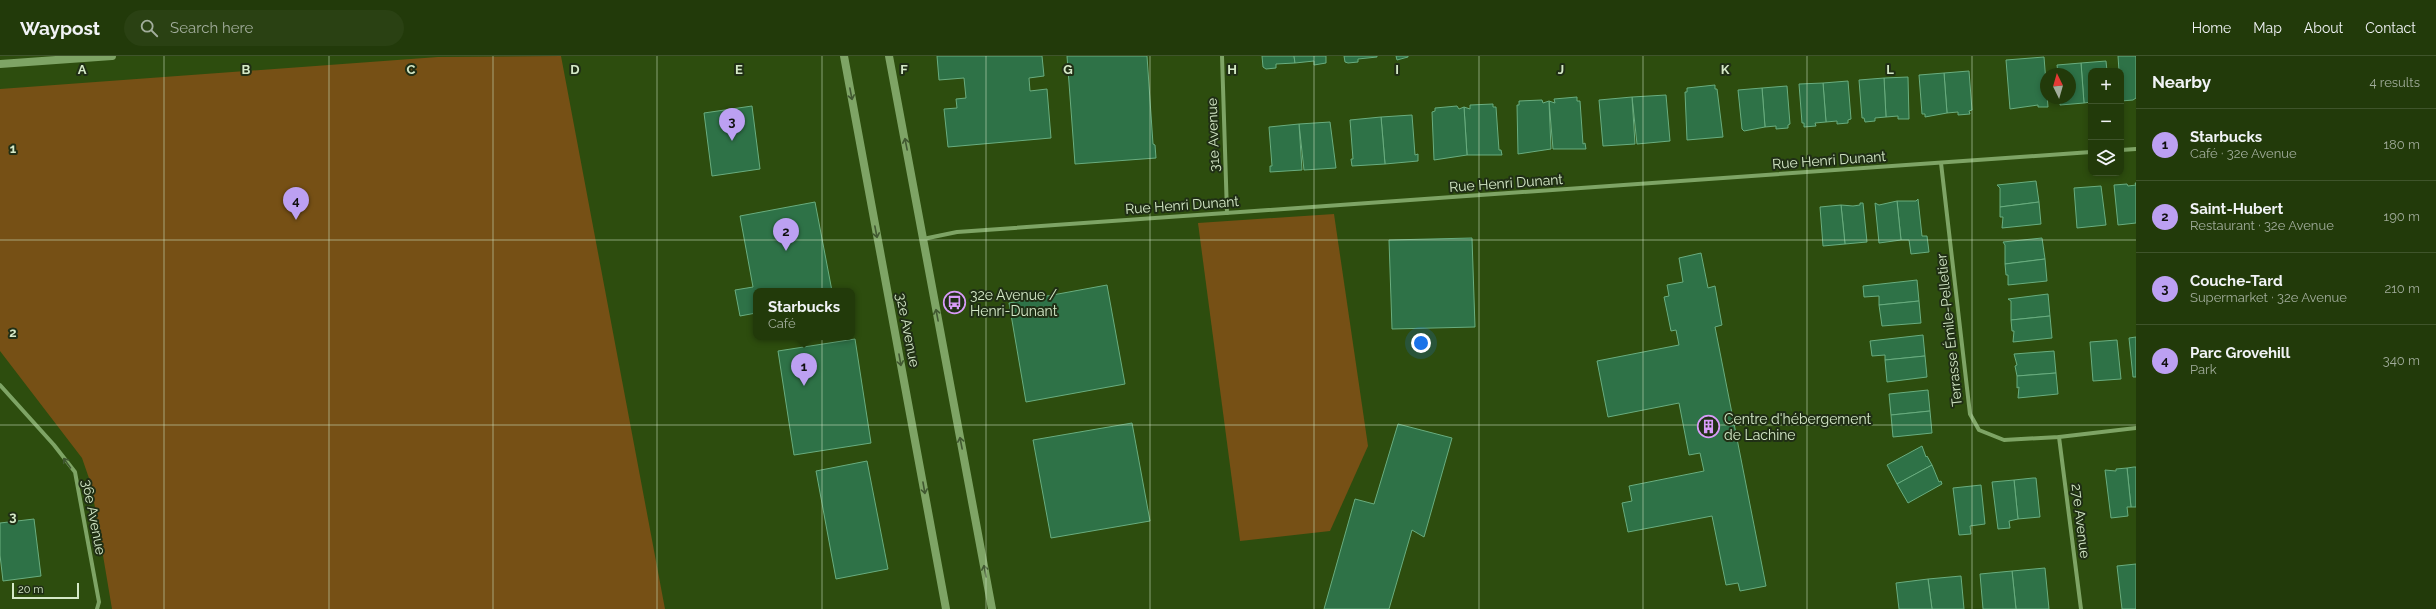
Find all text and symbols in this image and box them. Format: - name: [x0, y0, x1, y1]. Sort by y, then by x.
- search box: [124, 10, 404, 46]
- text: Waypost: [20, 17, 100, 39]
- icon: search: [138, 17, 160, 39]
- text: Search here: [170, 19, 253, 37]
- text: Home: [2192, 20, 2231, 36]
- text: Map: [2253, 20, 2282, 36]
- text: About: [2304, 20, 2343, 36]
- text: Contact: [2365, 20, 2416, 36]
- text: A: [78, 62, 87, 77]
- text: B: [242, 62, 251, 77]
- text: C: [407, 62, 416, 77]
- text: D: [570, 62, 580, 77]
- text: E: [735, 62, 743, 77]
- text: F: [900, 62, 908, 77]
- text: G: [1063, 62, 1073, 77]
- text: H: [1227, 62, 1237, 77]
- text: I: [1395, 62, 1399, 77]
- text: J: [1558, 62, 1564, 77]
- text: K: [1721, 62, 1730, 77]
- text: L: [1886, 62, 1894, 77]
- north arrow: [2040, 68, 2076, 104]
- map controls: [2088, 68, 2124, 176]
- button: +: [2088, 68, 2124, 104]
- text: Nearby: [2152, 72, 2211, 92]
- text: 4 results: [2369, 75, 2420, 90]
- one-way arrow: [847, 87, 855, 100]
- street label: 31e Avenue: [1204, 98, 1222, 172]
- button: −: [2088, 104, 2124, 140]
- pin: 3: [719, 108, 745, 141]
- text: Starbucks: [2190, 128, 2262, 146]
- one-way arrow: [901, 137, 909, 150]
- text: 1: [2162, 137, 2168, 152]
- text: 180 m: [2384, 137, 2420, 152]
- button: layers: [2088, 140, 2124, 176]
- text: 1: [10, 141, 17, 156]
- text: Café · 32e Avenue: [2190, 146, 2297, 161]
- street label: Rue Henri Dunant: [1771, 148, 1887, 172]
- street label: Rue Henri Dunant: [1448, 171, 1564, 195]
- pin: 4: [283, 187, 309, 220]
- street label: Rue Henri Dunant: [1124, 193, 1240, 217]
- text: Saint-Hubert: [2190, 200, 2283, 218]
- text: 2: [2161, 209, 2169, 224]
- text: 190 m: [2384, 209, 2420, 224]
- pin: 2: [773, 218, 799, 251]
- text: Restaurant · 32e Avenue: [2190, 218, 2334, 233]
- one-way arrow: [873, 225, 881, 238]
- street label: Terrasse Émile-Pelletier: [1932, 253, 1965, 407]
- text: Couche-Tard: [2190, 272, 2283, 290]
- text: 3: [2161, 281, 2169, 296]
- text: 210 m: [2384, 281, 2420, 296]
- place label: 32e Avenue / Henri-Dunant: [970, 287, 1058, 319]
- popup: [753, 288, 855, 340]
- bus stop icon: 32e Avenue / Henri-Dunant: [942, 290, 968, 316]
- text: Supermarket · 32e Avenue: [2190, 290, 2347, 305]
- street label: 32e Avenue: [893, 292, 923, 368]
- text: Starbucks: [768, 298, 840, 316]
- one-way arrow: [932, 309, 940, 322]
- text: Café: [768, 316, 796, 331]
- text: 2: [9, 325, 17, 340]
- your location: [1411, 333, 1431, 353]
- text: Parc Grovehill: [2190, 344, 2290, 362]
- pin: 1: [791, 353, 817, 386]
- one-way arrow: [897, 353, 905, 366]
- text: 4: [2161, 353, 2169, 368]
- text: 340 m: [2383, 353, 2420, 368]
- text: Park: [2190, 362, 2217, 377]
- place label: Centre d'hébergement de Lachine: [1724, 411, 1872, 443]
- building icon: Centre d'hébergement de Lachine: [1696, 414, 1722, 440]
- one-way arrow: [956, 437, 964, 450]
- one-way arrow: [63, 457, 72, 468]
- street label: 36e Avenue: [79, 478, 109, 556]
- one-way arrow: [920, 481, 928, 494]
- street label: 27e Avenue: [2068, 483, 2094, 559]
- text: 3: [9, 509, 17, 524]
- one-way arrow: [980, 565, 988, 578]
- scale bar: [12, 581, 79, 600]
- text: 20 m: [18, 583, 43, 596]

